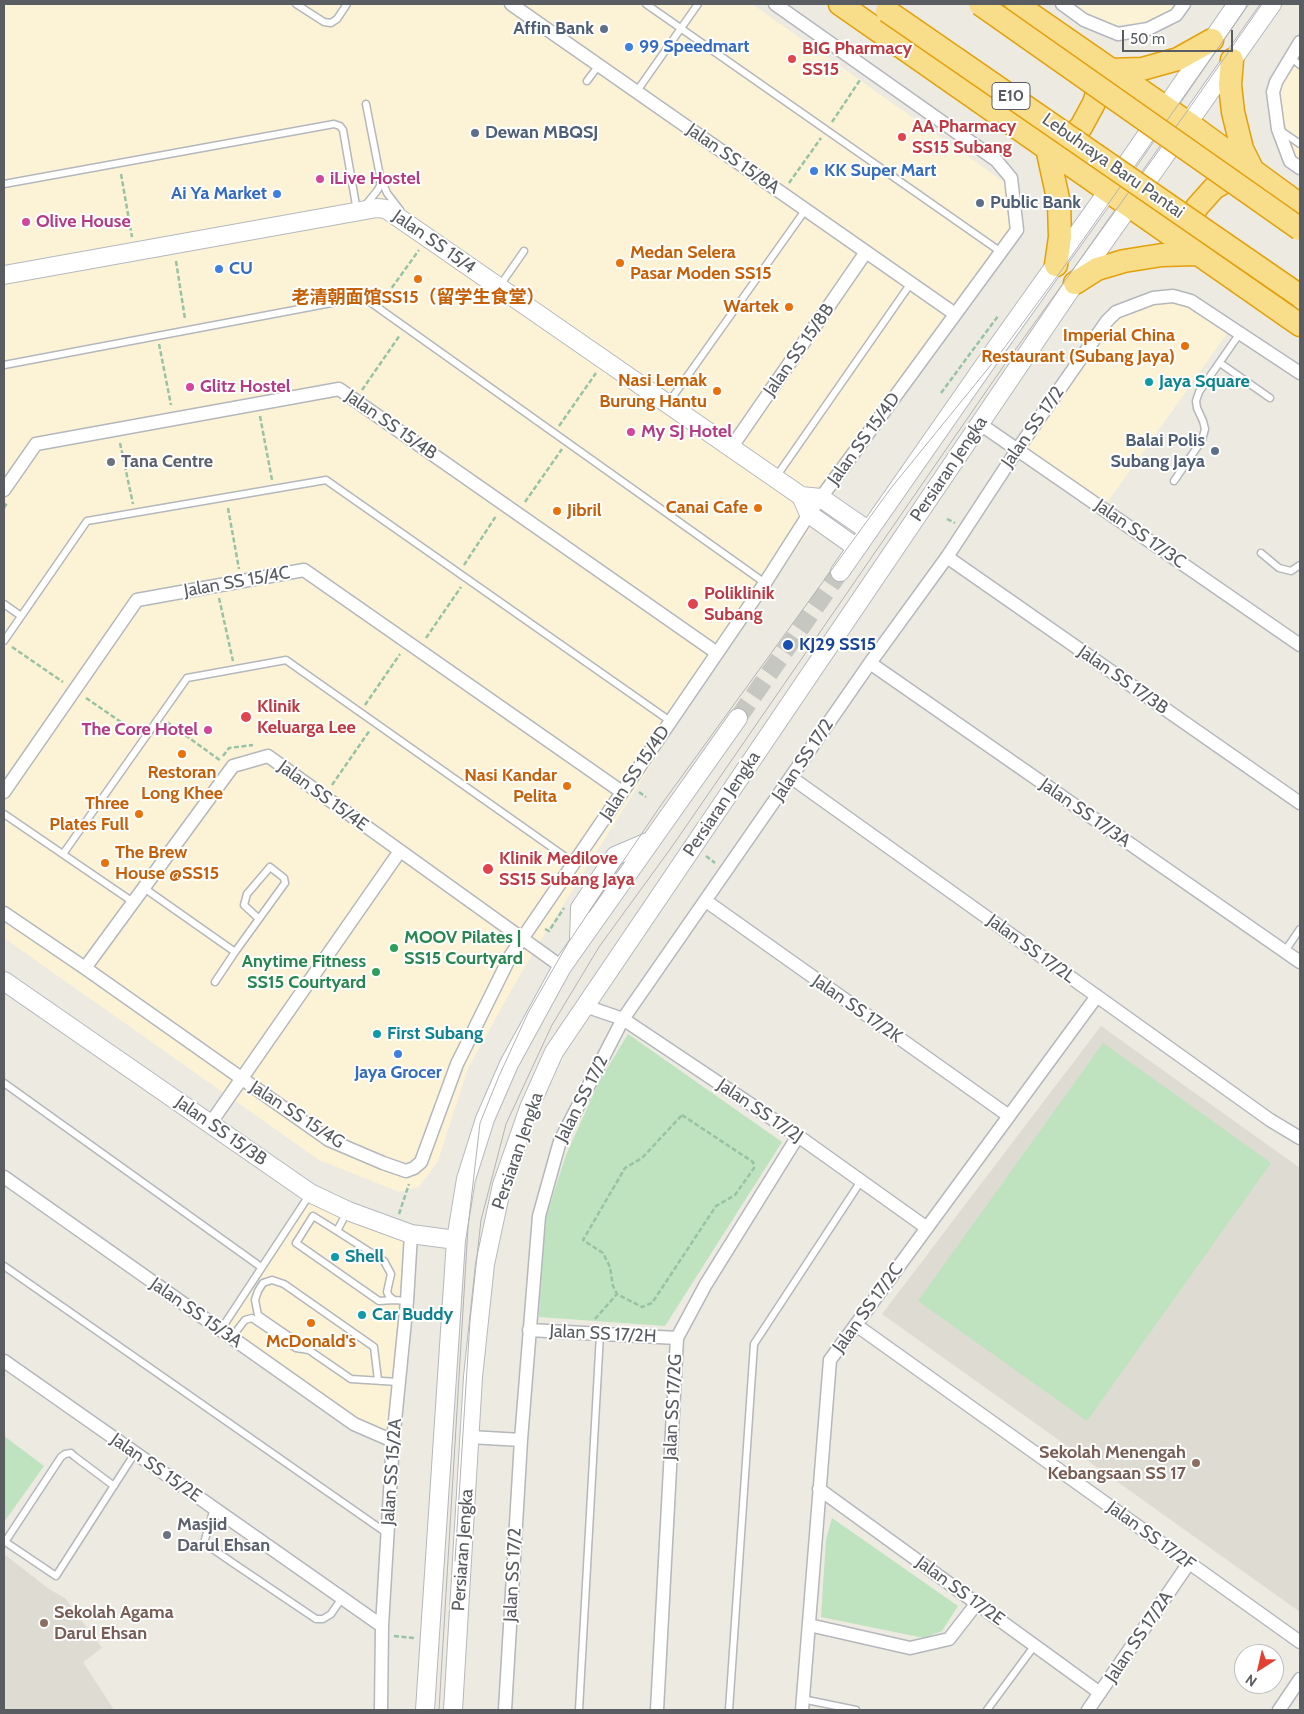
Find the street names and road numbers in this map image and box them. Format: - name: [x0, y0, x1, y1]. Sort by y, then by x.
- road number: E10: [992, 82, 1030, 110]
- street label: Lebuhraya Baru Pantai: [1038, 109, 1188, 223]
- street label: Jalan SS 15/8A: [682, 119, 784, 199]
- street label: Jalan SS 15/4: [388, 206, 480, 278]
- street label: Jalan SS 15/8B: [759, 299, 839, 401]
- street label: Jalan SS 17/2: [997, 382, 1069, 472]
- street label: Jalan SS 15/4B: [341, 385, 441, 465]
- street label: Jalan SS 15/4D: [823, 388, 905, 490]
- street label: Persiaran Jengka: [906, 412, 992, 526]
- street label: Jalan SS 17/3C: [1091, 495, 1189, 573]
- street label: Jalan SS 15/4C: [182, 562, 292, 602]
- street label: Jalan SS 17/3B: [1074, 641, 1172, 719]
- street label: Jalan SS 17/2: [768, 715, 838, 805]
- street label: Jalan SS 15/4D: [595, 722, 675, 824]
- street label: Persiaran Jengka: [679, 747, 765, 861]
- street label: Jalan SS 15/4E: [274, 756, 372, 836]
- street label: Jalan SS 17/3A: [1036, 774, 1134, 852]
- street label: Jalan SS 17/2L: [983, 910, 1079, 988]
- street label: Jalan SS 17/2K: [808, 970, 906, 1048]
- street label: Jalan SS 17/2: [551, 1052, 613, 1146]
- street label: Jalan SS 17/2J: [713, 1074, 807, 1148]
- street label: Jalan SS 15/4G: [246, 1076, 348, 1154]
- street label: Persiaran Jengka: [488, 1090, 548, 1212]
- street label: Jalan SS 15/3B: [171, 1091, 271, 1171]
- street label: Jalan SS 17/2C: [828, 1259, 908, 1357]
- street label: Jalan SS 15/3A: [146, 1273, 246, 1353]
- street label: Jalan SS 17/2H: [549, 1320, 657, 1348]
- street label: Jalan SS 17/2G: [659, 1353, 687, 1461]
- street label: Jalan SS 15/2A: [377, 1418, 407, 1526]
- street label: Jalan SS 15/2E: [106, 1429, 206, 1507]
- street label: Persiaran Jengka: [448, 1488, 478, 1612]
- street label: Jalan SS 17/2F: [1103, 1497, 1199, 1575]
- street label: Jalan SS 17/2: [500, 1527, 526, 1623]
- street label: Jalan SS 17/2E: [911, 1552, 1009, 1630]
- street label: Jalan SS 17/2A: [1101, 1587, 1177, 1687]

